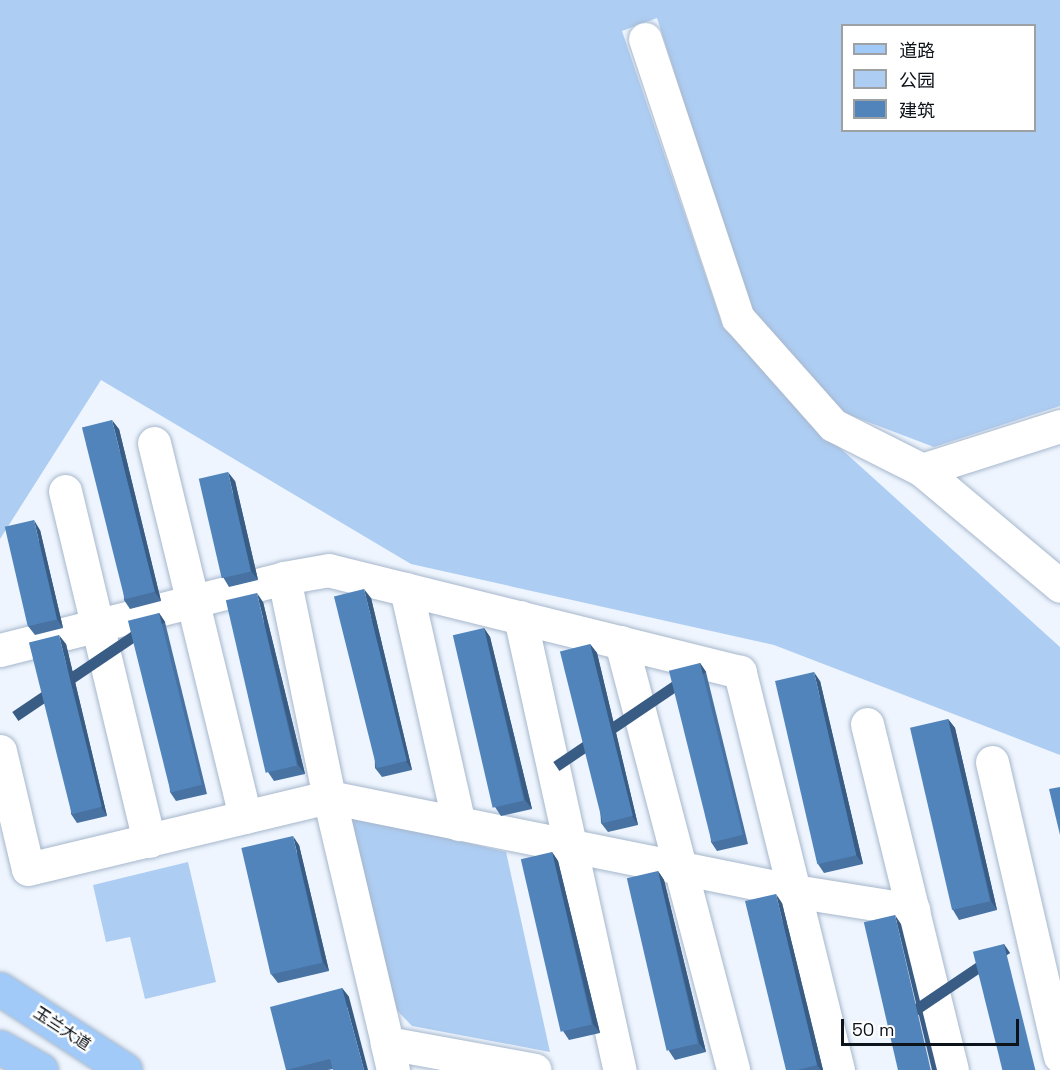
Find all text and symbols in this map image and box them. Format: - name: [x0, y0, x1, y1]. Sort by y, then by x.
- legend: [841, 24, 1036, 132]
- text: 道路: [899, 39, 935, 62]
- text: 公园: [899, 69, 935, 92]
- text: 建筑: [899, 99, 935, 122]
- street label: 玉兰大道: [30, 1004, 94, 1054]
- scale bar: [844, 1007, 1022, 1045]
- text: 50 m: [852, 1018, 894, 1041]

